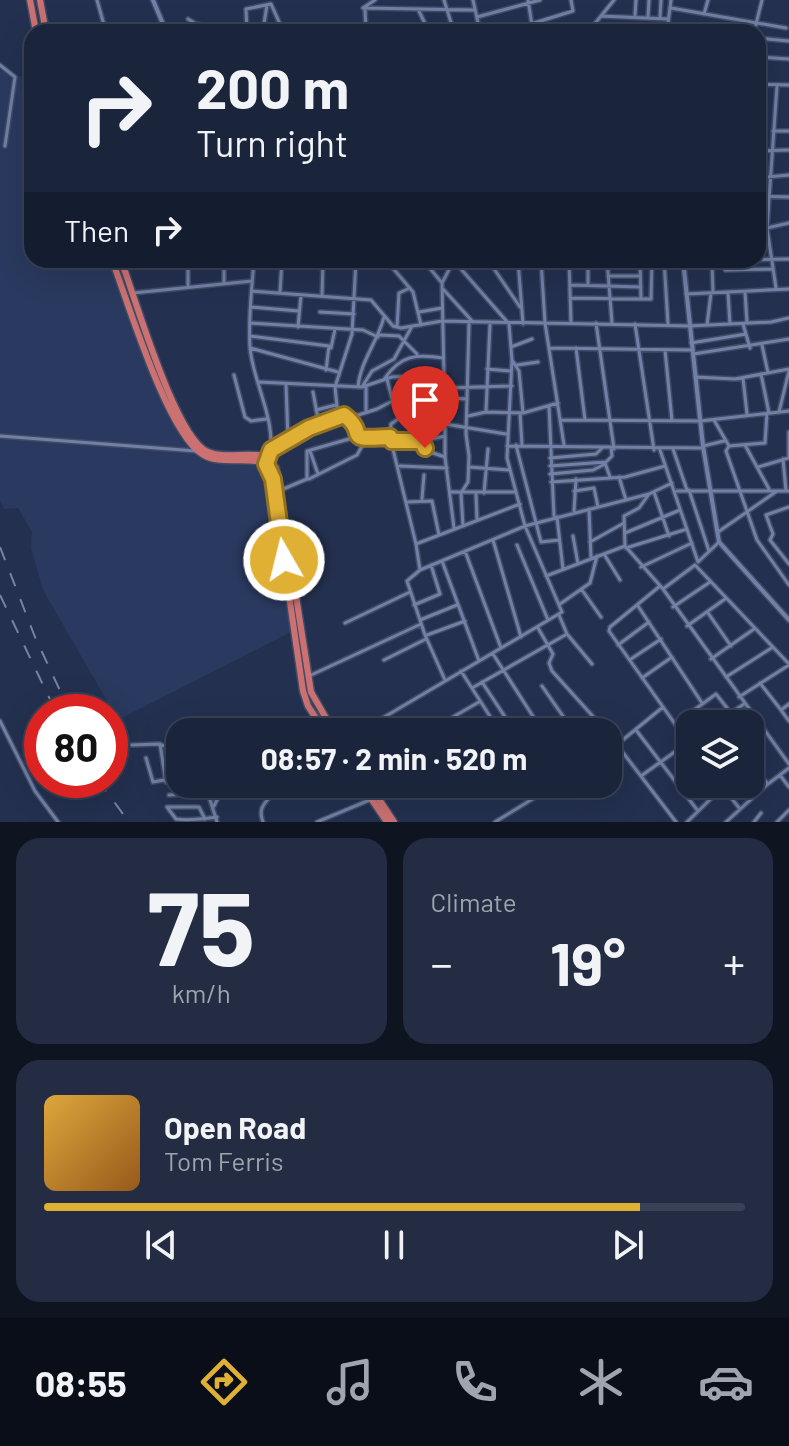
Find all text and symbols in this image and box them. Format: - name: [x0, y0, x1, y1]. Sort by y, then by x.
- text: 200 m: [196, 53, 349, 120]
- icon: right: [64, 56, 168, 160]
- text: Turn right: [196, 121, 348, 164]
- icon: right: [145, 208, 189, 252]
- text: Then: [64, 212, 129, 248]
- pin: [391, 366, 459, 448]
- icon: arrive: [403, 378, 447, 422]
- position arrow: [242, 518, 326, 602]
- speed limit sign: 80: [24, 694, 128, 798]
- map controls: [676, 710, 764, 798]
- button: layers: [676, 710, 764, 798]
- text: 08:57 · 2 min · 520 m: [261, 740, 527, 776]
- text: 75: [147, 862, 255, 987]
- text: Climate: [431, 886, 517, 917]
- text: 19°: [550, 926, 626, 998]
- text: −: [431, 936, 453, 989]
- text: +: [723, 936, 745, 989]
- text: km/h: [172, 977, 231, 1008]
- text: Open Road: [164, 1109, 306, 1145]
- text: Tom Ferris: [164, 1145, 284, 1176]
- icon: previous: [139, 1223, 183, 1267]
- icon: pause: [372, 1223, 416, 1267]
- icon: next: [606, 1223, 650, 1267]
- icon: directions: [196, 1354, 252, 1410]
- icon: music: [322, 1354, 378, 1410]
- icon: phone: [447, 1354, 503, 1410]
- icon: climate: [573, 1354, 629, 1410]
- icon: car: [698, 1354, 754, 1410]
- text: 08:55: [35, 1361, 127, 1404]

